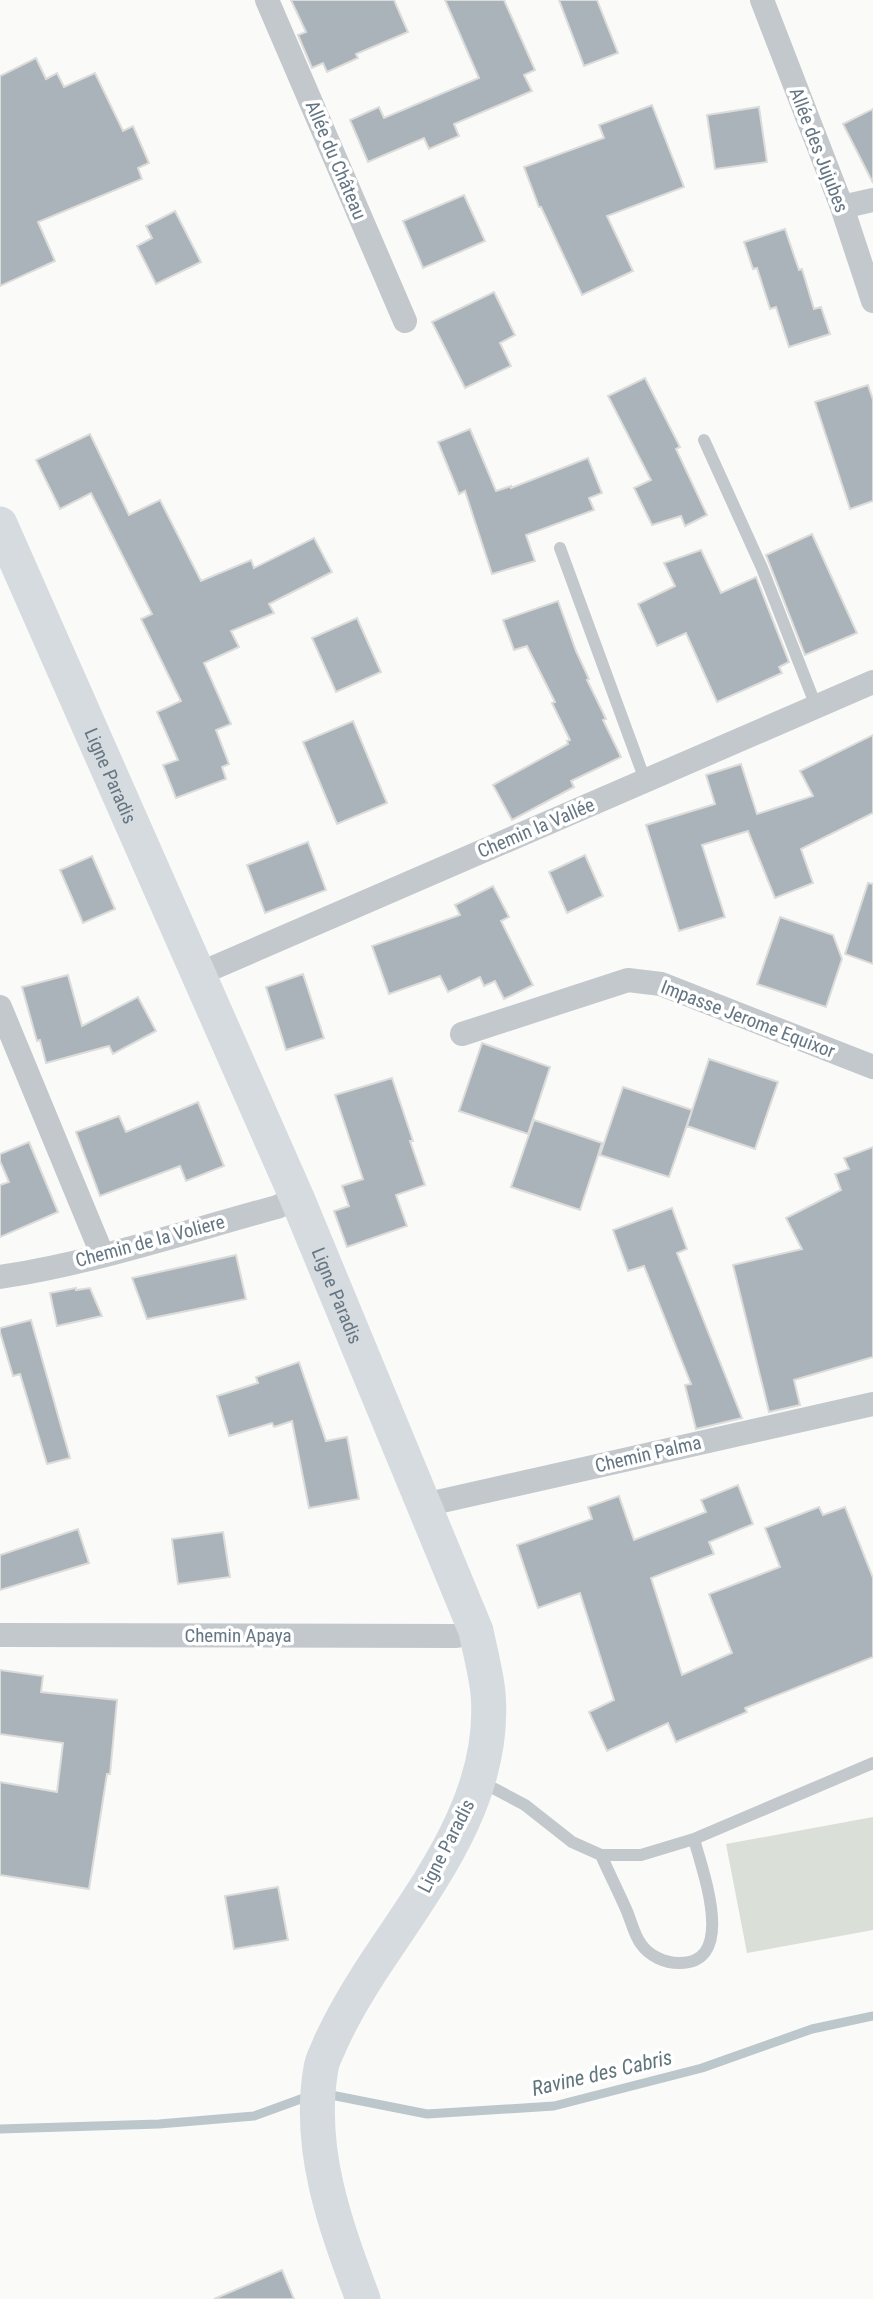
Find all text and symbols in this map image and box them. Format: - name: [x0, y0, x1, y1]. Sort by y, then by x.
- street label: Allée des Jujubes: [785, 84, 853, 216]
- street label: Allée du Château: [301, 97, 371, 223]
- street label: Ligne Paradis: [80, 724, 142, 827]
- street label: Chemin la Vallée: [474, 793, 598, 863]
- street label: Impasse Jerome Equixor: [658, 975, 839, 1063]
- street label: Chemin de la Voliere: [73, 1210, 227, 1272]
- street label: Ligne Paradis: [307, 1244, 367, 1347]
- street label: Chemin Palma: [593, 1431, 703, 1477]
- street label: Chemin Apaya: [184, 1624, 292, 1647]
- street label: Ligne Paradis: [413, 1795, 479, 1897]
- water label: Ravine des Cabris: [530, 2045, 674, 2101]

